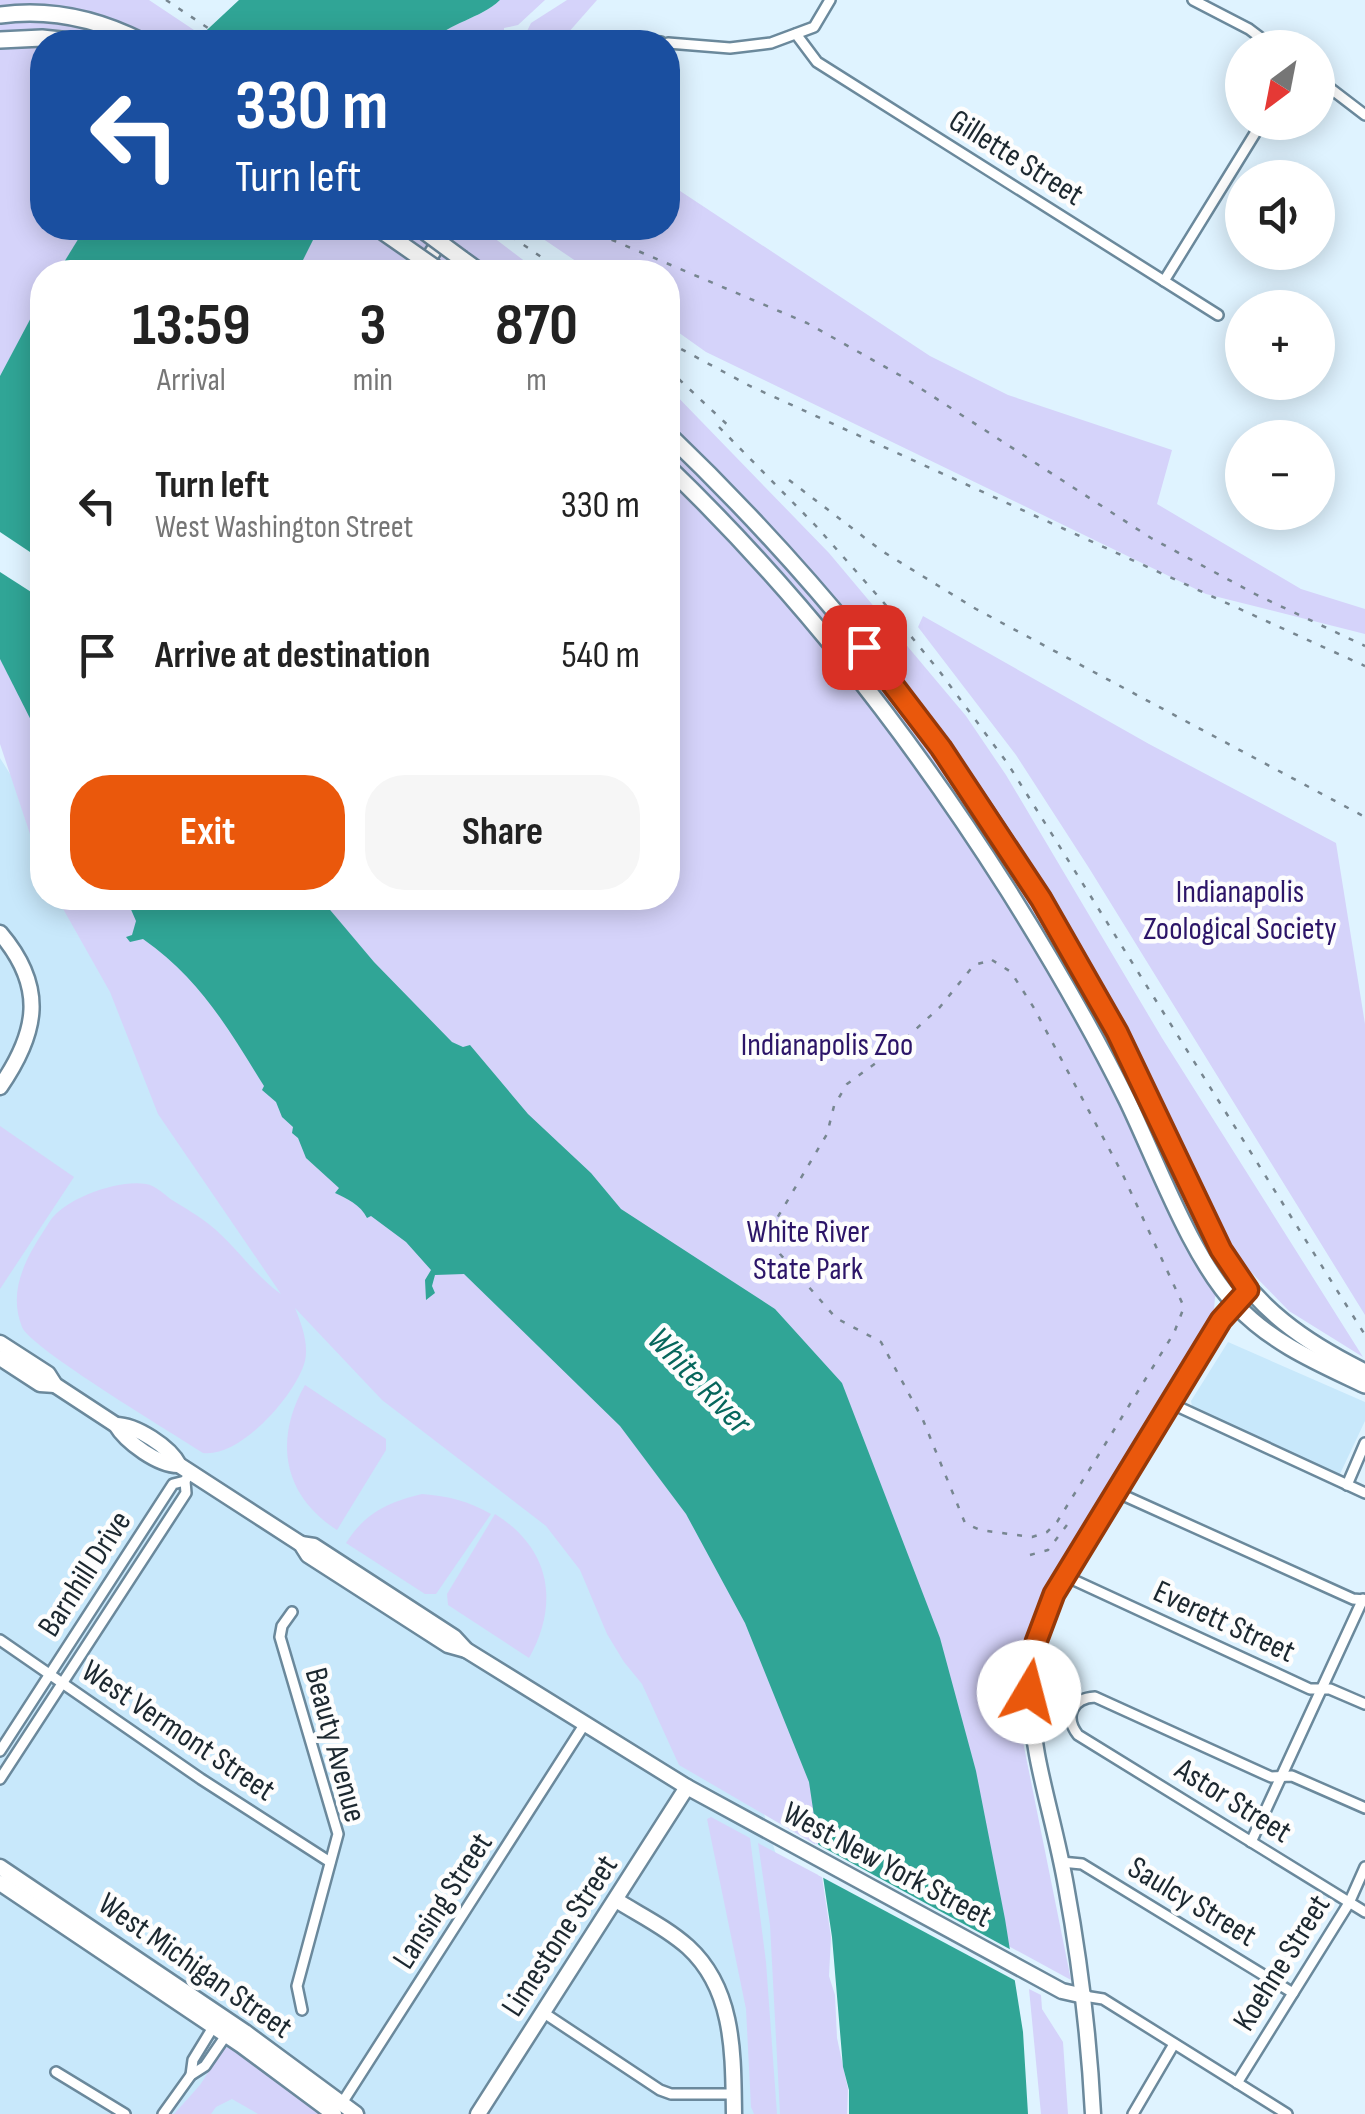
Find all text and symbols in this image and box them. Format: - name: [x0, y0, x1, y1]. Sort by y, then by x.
- north arrow: [1225, 30, 1335, 140]
- map controls: [1225, 30, 1335, 530]
- text: 330 m: [235, 65, 388, 149]
- icon: left: [70, 70, 200, 200]
- street label: Gillette Street: [941, 101, 1091, 215]
- text: Turn left: [235, 150, 361, 205]
- button: sound: [1225, 160, 1335, 270]
- text: 13:59: [132, 290, 251, 362]
- text: 3: [360, 290, 386, 362]
- text: 870: [495, 290, 578, 362]
- button: +: [1225, 290, 1335, 400]
- text: Arrival: [157, 361, 226, 400]
- text: min: [353, 361, 393, 400]
- text: m: [526, 361, 547, 400]
- button: −: [1225, 420, 1335, 530]
- text: Turn left: [155, 463, 269, 508]
- icon: left: [70, 478, 125, 533]
- text: 330 m: [561, 483, 640, 528]
- text: West Washington Street: [155, 508, 413, 547]
- pin: [822, 605, 907, 690]
- icon: arrive: [837, 620, 892, 675]
- icon: arrive: [70, 628, 125, 683]
- text: Arrive at destination: [155, 633, 430, 678]
- text: 540 m: [561, 633, 640, 678]
- button: Exit: [70, 775, 345, 890]
- button: Share: [365, 775, 640, 890]
- park label: Indianapolis Zoological Society: [1143, 873, 1337, 949]
- park label: Indianapolis Zoo: [741, 1026, 913, 1065]
- park label: White River State Park: [747, 1213, 869, 1289]
- water label: White River: [638, 1319, 761, 1444]
- street label: Barnhill Drive: [30, 1504, 140, 1644]
- street label: Everett Street: [1147, 1572, 1301, 1672]
- position arrow: [977, 1640, 1081, 1744]
- street label: West Vermont Street: [74, 1652, 282, 1810]
- street label: Beauty Avenue: [296, 1663, 374, 1827]
- street label: Astor Street: [1167, 1750, 1298, 1852]
- street label: West New York Street: [776, 1794, 998, 1936]
- street label: Lansing Street: [385, 1826, 501, 1976]
- street label: Limestone Street: [493, 1848, 627, 2024]
- street label: Saulcy Street: [1121, 1848, 1263, 1956]
- street label: West Michigan Street: [90, 1885, 300, 2047]
- street label: Koehne Street: [1225, 1888, 1339, 2038]

